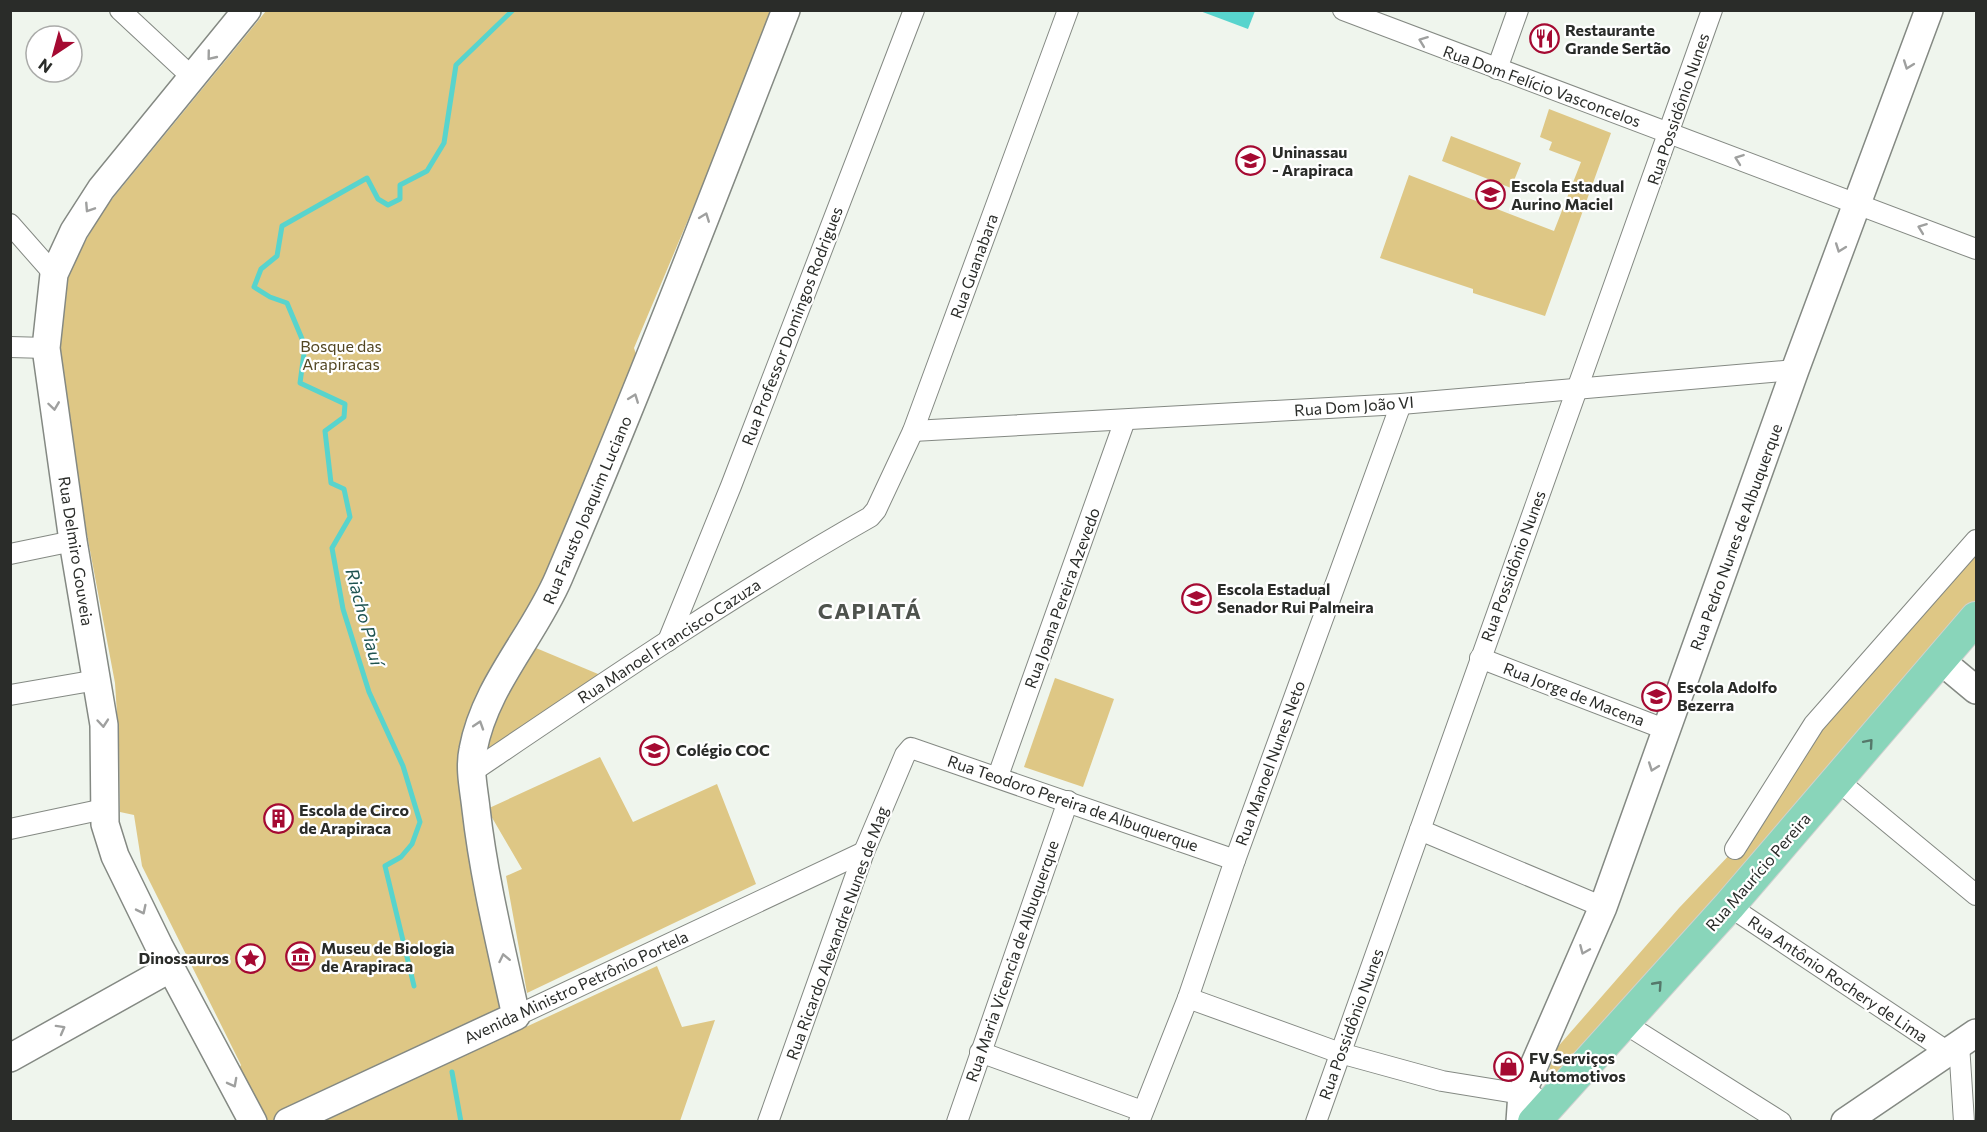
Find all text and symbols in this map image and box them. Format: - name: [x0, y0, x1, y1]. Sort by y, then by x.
- place label: Restaurante Grande Sertão: [1565, 20, 1671, 57]
- restaurant icon: Restaurante Grande Sertão: [1528, 23, 1560, 55]
- north arrow: [24, 24, 84, 84]
- street label: Rua Possidônio Nunes: [1643, 30, 1712, 187]
- one-way arrow: [1418, 36, 1429, 48]
- street label: Rua Dom Felício Vasconcelos: [1441, 41, 1644, 130]
- one-way arrow: [207, 49, 218, 60]
- text: N: [34, 55, 55, 78]
- one-way arrow: [1903, 59, 1916, 70]
- place label: Uninassau - Arapiraca: [1272, 142, 1353, 179]
- school or university icon: Uninassau - Arapiraca: [1235, 145, 1267, 177]
- one-way arrow: [1735, 154, 1745, 167]
- place label: Escola Estadual Aurino Maciel: [1511, 176, 1624, 213]
- school or university icon: Escola Estadual Aurino Maciel: [1474, 179, 1506, 211]
- one-way arrow: [85, 201, 96, 212]
- street label: Rua Professor Domingos Rodrigues: [737, 204, 846, 448]
- street label: Rua Guanabara: [946, 211, 1001, 321]
- one-way arrow: [698, 212, 710, 223]
- one-way arrow: [1917, 223, 1928, 235]
- one-way arrow: [1835, 242, 1848, 253]
- park label: Bosque das Arapiracas: [300, 336, 382, 373]
- street label: Rua Dom João VI: [1293, 392, 1414, 419]
- one-way arrow: [627, 393, 639, 404]
- one-way arrow: [47, 402, 60, 411]
- street label: Rua Fausto Joaquim Luciano: [538, 413, 635, 607]
- street label: Rua Pedro Nunes de Albuquerque: [1686, 421, 1785, 653]
- street label: Rua Delmiro Gouveia: [55, 475, 98, 627]
- street label: Rua Possidônio Nunes: [1476, 488, 1549, 644]
- street label: Rua Joana Pereira Azevedo: [1020, 505, 1103, 691]
- water label: Riacho Piauí: [341, 566, 389, 671]
- street label: Rua Manoel Francisco Cazuza: [574, 574, 764, 707]
- place label: Escola Estadual Senador Rui Palmeira: [1217, 579, 1374, 616]
- school or university icon: Escola Estadual Senador Rui Palmeira: [1180, 582, 1212, 614]
- district label: CAPIATÁ: [818, 597, 922, 624]
- street label: Rua Jorge de Macena: [1501, 658, 1648, 729]
- place label: Escola Adolfo Bezerra: [1677, 677, 1778, 714]
- street label: Rua Manoel Nunes Neto: [1231, 678, 1308, 848]
- school or university icon: Escola Adolfo Bezerra: [1640, 680, 1672, 712]
- one-way arrow: [97, 719, 110, 728]
- one-way arrow: [472, 720, 485, 731]
- school or university icon: Colégio COC: [639, 734, 671, 766]
- one-way arrow: [1862, 739, 1873, 750]
- place label: Colégio COC: [676, 740, 770, 759]
- street label: Rua Teodoro Pereira de Albuquerque: [945, 751, 1201, 854]
- one-way arrow: [1648, 762, 1661, 772]
- place label: Escola de Circo de Arapiraca: [299, 800, 409, 837]
- building icon: Escola de Circo de Arapiraca: [262, 803, 294, 835]
- street label: Rua Ricardo Alexandre Nunes de Mag: [782, 803, 891, 1062]
- street label: Rua Maurício Pereira: [1701, 809, 1814, 935]
- street label: Rua Maria Vicencia de Albuquerque: [961, 837, 1062, 1084]
- one-way arrow: [134, 904, 146, 915]
- street label: Rua Antônio Rochery de Lima: [1745, 911, 1932, 1046]
- street label: Avenida Ministro Petrônio Portela: [461, 926, 691, 1047]
- place label: Museu de Biologia de Arapiraca: [321, 938, 455, 975]
- museum icon: Museu de Biologia de Arapiraca: [284, 941, 316, 973]
- place icon: Dinossauros: [234, 942, 266, 974]
- one-way arrow: [1580, 943, 1592, 954]
- street label: Rua Possidônio Nunes: [1314, 946, 1387, 1102]
- place label: Dinossauros: [138, 948, 229, 967]
- one-way arrow: [498, 954, 511, 964]
- one-way arrow: [1651, 981, 1662, 992]
- one-way arrow: [55, 1025, 66, 1036]
- place label: FV Serviços Automotivos: [1529, 1048, 1626, 1085]
- shop icon: FV Serviços Automotivos: [1492, 1051, 1524, 1083]
- one-way arrow: [226, 1077, 237, 1087]

